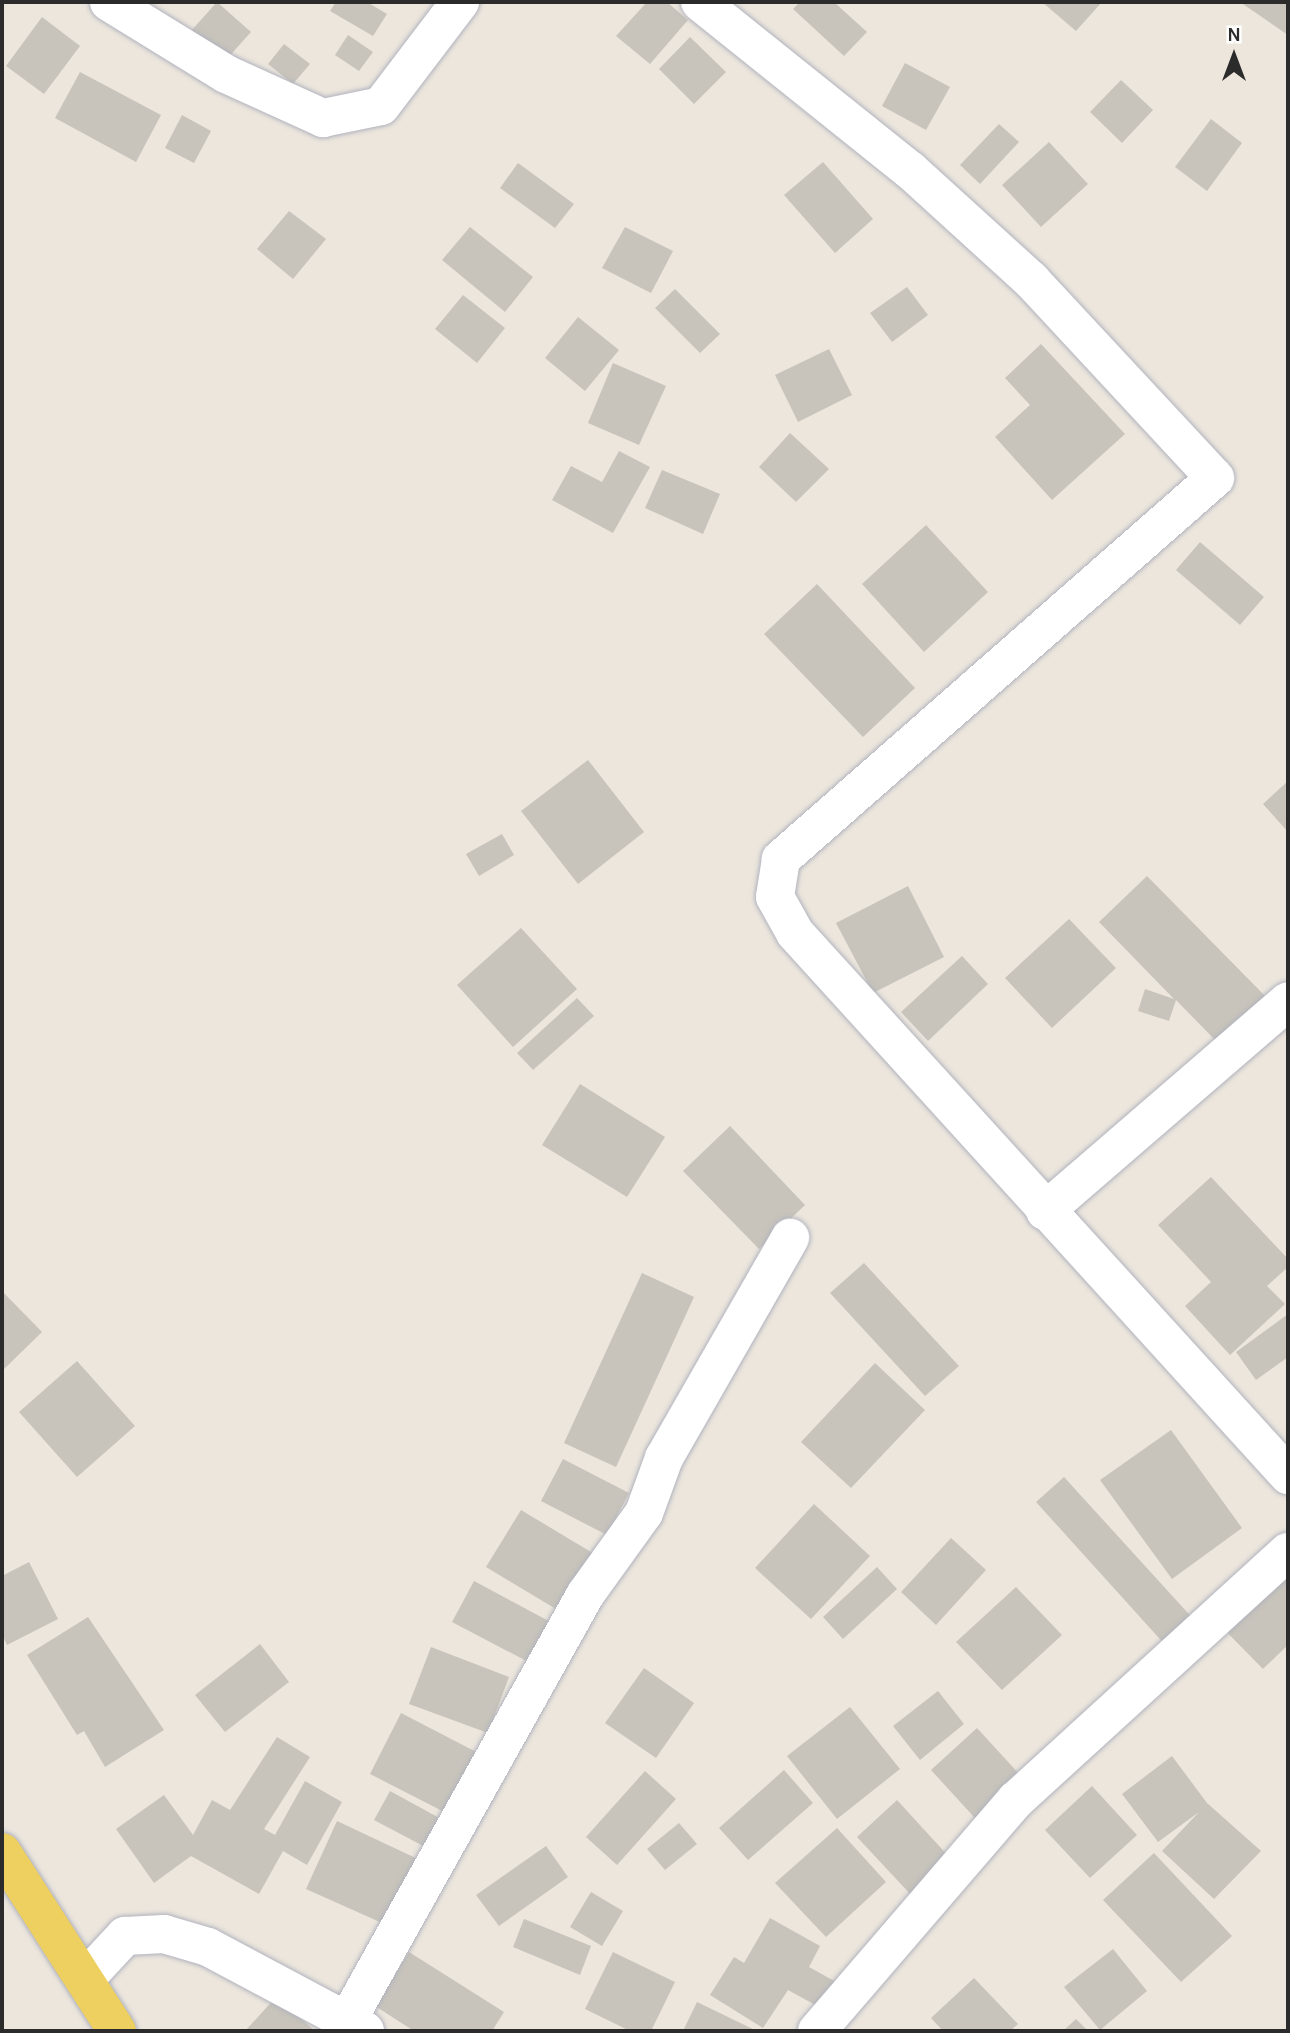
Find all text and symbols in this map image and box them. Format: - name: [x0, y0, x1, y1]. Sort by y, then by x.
- north arrow: [1199, 21, 1269, 91]
- text: N: [1227, 24, 1241, 46]

